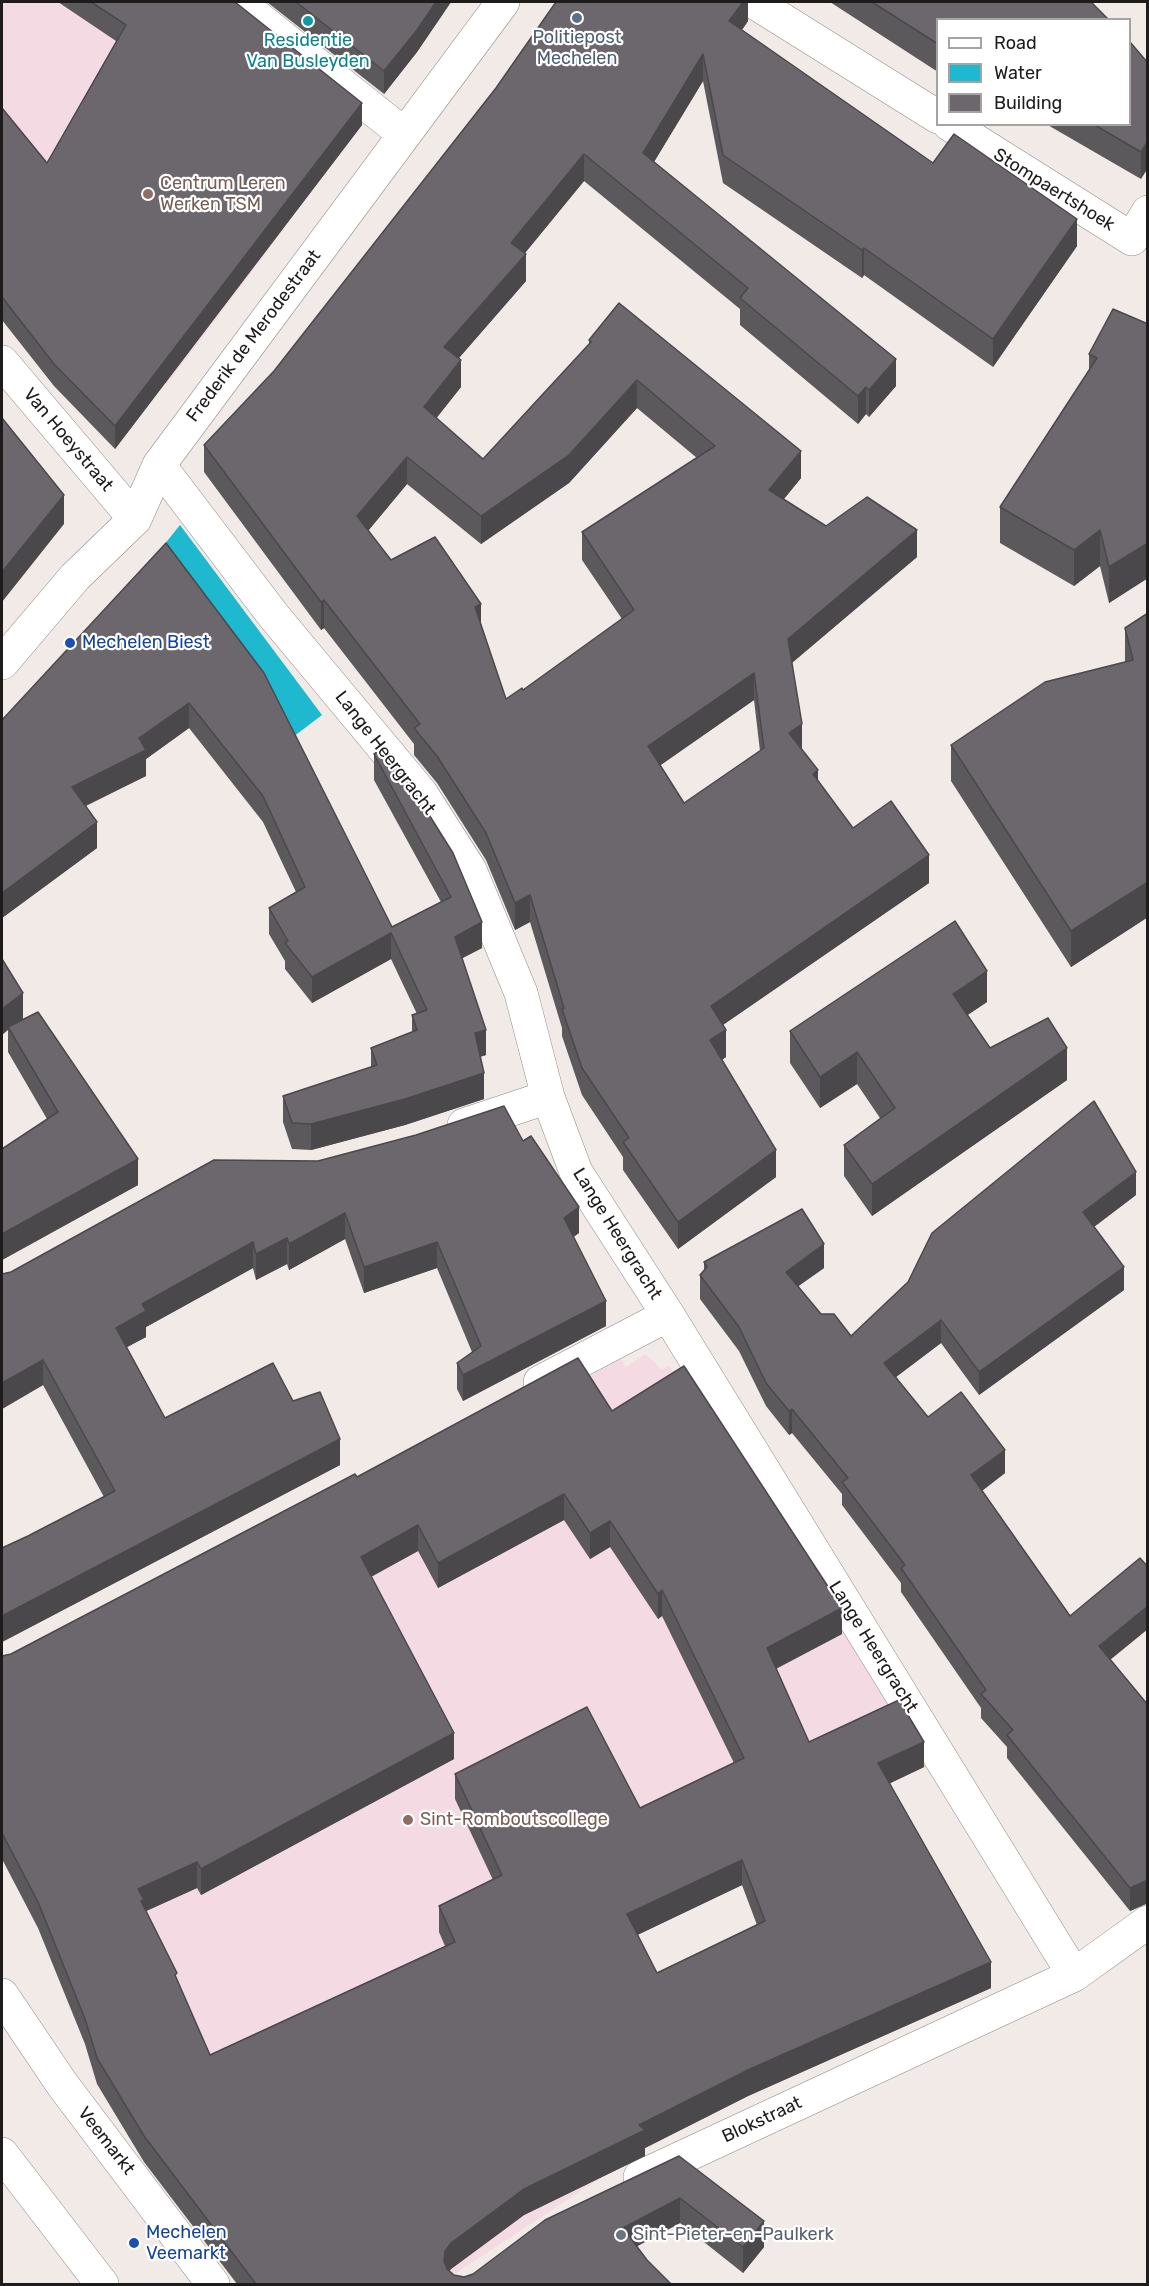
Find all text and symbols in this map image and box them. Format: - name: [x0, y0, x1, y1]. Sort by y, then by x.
- marker: Politiepost Mechelen: [570, 11, 584, 25]
- marker: Residentie Van Busleyden: [301, 14, 315, 28]
- legend: [936, 18, 1131, 126]
- place label: Politiepost Mechelen: [532, 27, 622, 70]
- place label: Residentie Van Busleyden: [246, 30, 370, 72]
- text: Road: [994, 32, 1037, 54]
- text: Water: [994, 62, 1042, 84]
- text: Building: [994, 92, 1062, 114]
- street label: Stompaertshoek: [989, 144, 1119, 236]
- place label: Centrum Leren Werken TSM: [160, 173, 286, 216]
- marker: Centrum Leren Werken TSM: [141, 187, 155, 201]
- street label: Frederik de Merodestraat: [182, 246, 326, 426]
- street label: Van Hoeystraat: [18, 384, 118, 496]
- place label: Mechelen Biest: [82, 632, 210, 654]
- marker: Mechelen Biest: [63, 636, 77, 650]
- street label: Lange Heergracht: [330, 687, 440, 819]
- street label: Lange Heergracht: [568, 1164, 666, 1304]
- street label: Lange Heergracht: [824, 1577, 922, 1717]
- place label: Sint-Romboutscollege: [420, 1809, 608, 1831]
- marker: Sint-Romboutscollege: [401, 1813, 415, 1827]
- street label: Blokstraat: [719, 2092, 805, 2148]
- street label: Veemarkt: [73, 2103, 139, 2179]
- place label: Mechelen Veemarkt: [146, 2222, 227, 2264]
- place label: Sint-Pieter-en-Paulkerk: [633, 2224, 834, 2246]
- marker: Sint-Pieter-en-Paulkerk: [614, 2228, 628, 2242]
- marker: Mechelen Veemarkt: [127, 2236, 141, 2250]

